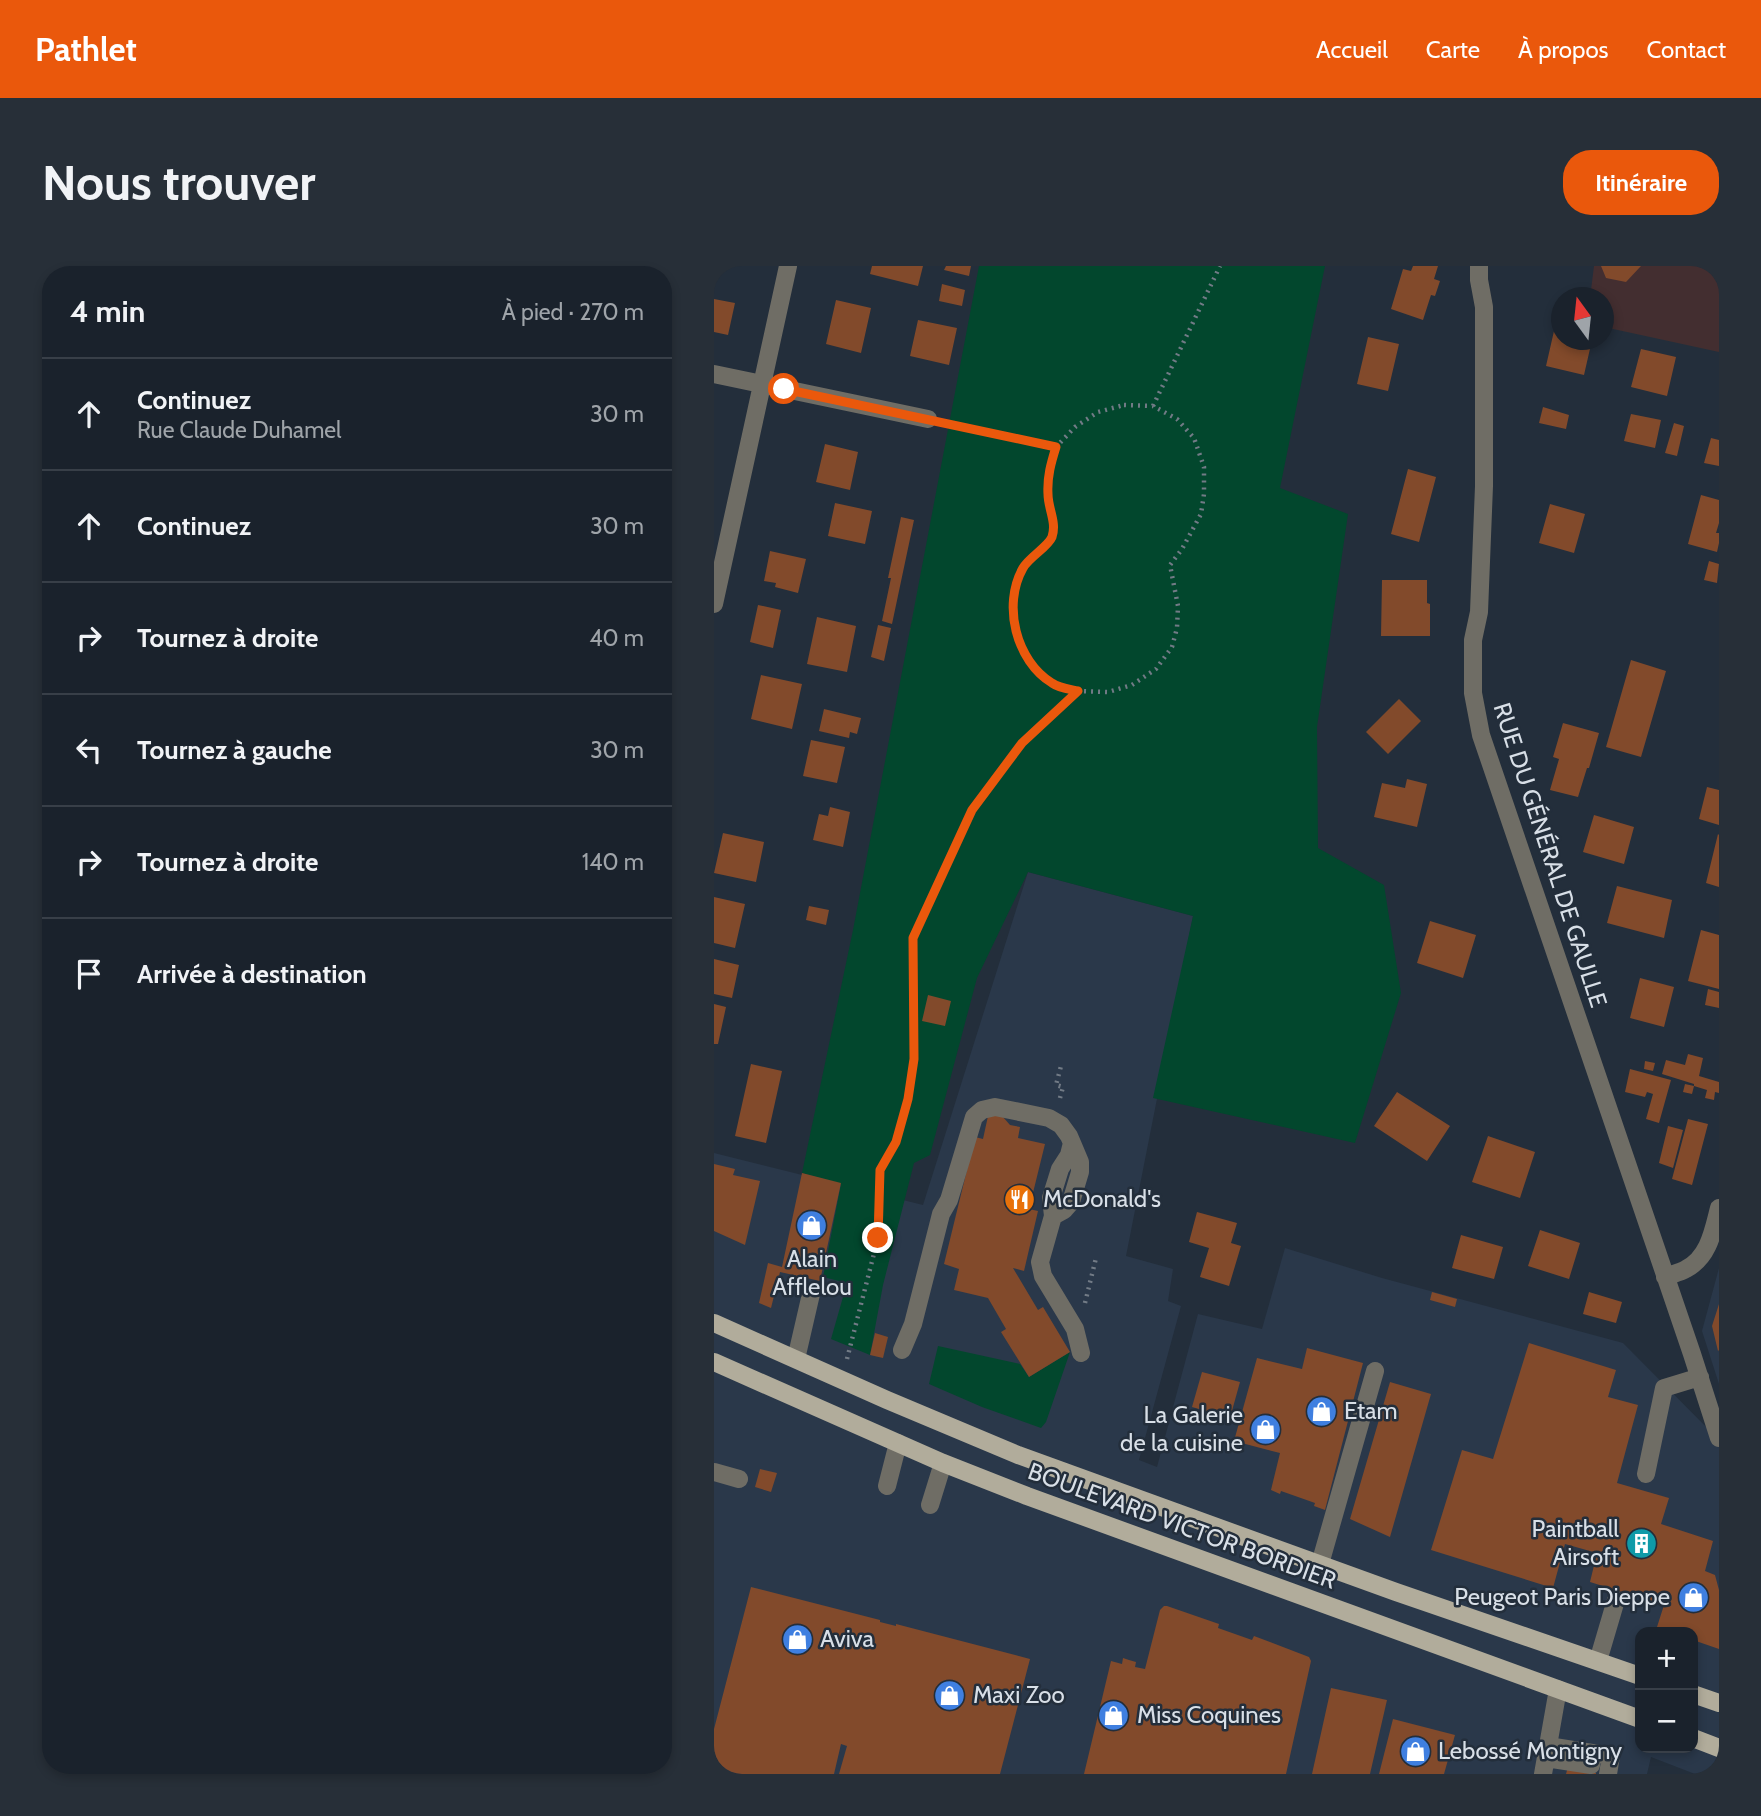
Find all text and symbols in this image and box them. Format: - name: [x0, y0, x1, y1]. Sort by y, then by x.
- text: Pathlet: [35, 29, 137, 69]
- text: Accueil: [1316, 35, 1388, 64]
- text: Carte: [1426, 35, 1480, 64]
- text: À propos: [1518, 35, 1609, 64]
- text: Contact: [1647, 35, 1726, 64]
- button: Itinéraire: [1563, 150, 1719, 215]
- text: Nous trouver: [42, 153, 316, 212]
- north arrow: [1551, 287, 1614, 350]
- text: 4 min: [70, 293, 145, 330]
- text: À pied · 270 m: [502, 298, 644, 326]
- route start: [768, 373, 799, 404]
- text: Continuez: [137, 384, 251, 416]
- icon: ahead: [70, 395, 108, 433]
- text: 30 m: [590, 400, 644, 428]
- text: Rue Claude Duhamel: [137, 416, 342, 444]
- icon: ahead: [70, 507, 108, 545]
- text: Continuez: [137, 510, 251, 542]
- text: 30 m: [590, 512, 644, 540]
- icon: right: [70, 619, 108, 657]
- text: Tournez à droite: [137, 622, 319, 654]
- text: 40 m: [589, 624, 644, 652]
- street label: RUE DU GÉNÉRAL DE GAULLE: [1487, 699, 1613, 1011]
- icon: left: [70, 731, 108, 769]
- text: Tournez à gauche: [137, 734, 332, 766]
- text: 30 m: [590, 736, 644, 764]
- icon: right: [70, 843, 108, 881]
- text: Tournez à droite: [137, 846, 319, 878]
- text: 140 m: [582, 848, 644, 876]
- icon: arrive: [70, 955, 108, 993]
- text: Arrivée à destination: [137, 958, 367, 990]
- restaurant icon: McDonald's: [1003, 1182, 1037, 1216]
- place label: McDonald's: [1043, 1184, 1161, 1213]
- shop icon: Alain Afflelou: [795, 1208, 829, 1242]
- route end: [862, 1222, 893, 1253]
- place label: Alain Afflelou: [772, 1244, 852, 1301]
- shop icon: Etam: [1304, 1394, 1338, 1428]
- place label: Etam: [1344, 1396, 1398, 1425]
- place label: La Galerie de la cuisine: [1120, 1400, 1243, 1457]
- shop icon: La Galerie de la cuisine: [1249, 1412, 1283, 1446]
- street label: BOULEVARD VICTOR BORDIER: [1024, 1456, 1341, 1595]
- place label: Paintball Airsoft: [1532, 1514, 1619, 1571]
- building icon: Paintball Airsoft: [1625, 1526, 1659, 1560]
- shop icon: Peugeot Paris Dieppe: [1676, 1580, 1710, 1614]
- place label: Peugeot Paris Dieppe: [1454, 1582, 1670, 1611]
- shop icon: Aviva: [780, 1622, 814, 1656]
- place label: Aviva: [820, 1624, 875, 1653]
- map controls: [1635, 1627, 1698, 1753]
- button: +: [1635, 1627, 1698, 1690]
- shop icon: Maxi Zoo: [933, 1678, 967, 1712]
- place label: Maxi Zoo: [973, 1680, 1065, 1709]
- button: −: [1635, 1690, 1698, 1753]
- shop icon: Miss Coquines: [1097, 1698, 1131, 1732]
- place label: Miss Coquines: [1137, 1700, 1281, 1729]
- shop icon: Lebossé Montigny: [1398, 1734, 1432, 1768]
- place label: Lebossé Montigny: [1438, 1736, 1622, 1765]

